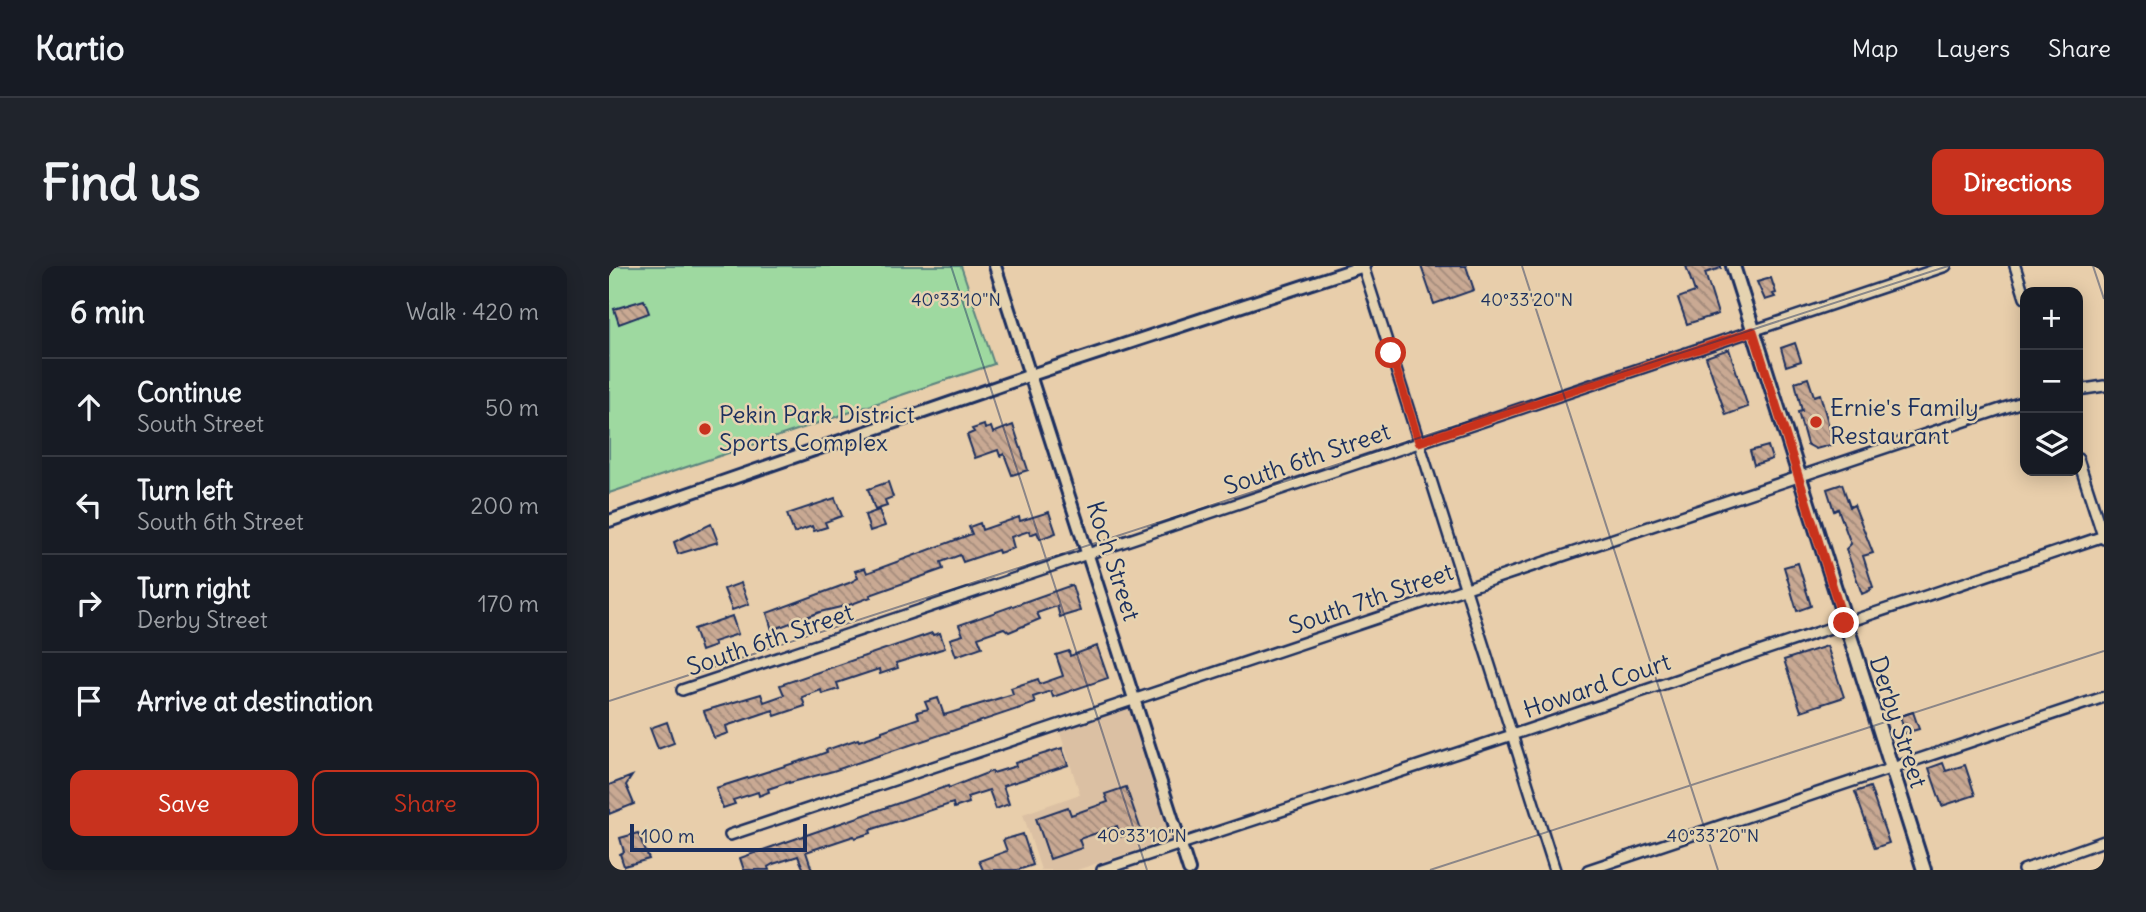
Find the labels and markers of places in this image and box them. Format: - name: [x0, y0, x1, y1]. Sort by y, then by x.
- place label: Ernie's Family Restaurant: [1830, 392, 1979, 450]
- place label: Pekin Park District Sports Complex: [719, 399, 915, 457]
- marker: Ernie's Family Restaurant: [1808, 414, 1824, 430]
- marker: Pekin Park District Sports Complex: [697, 421, 713, 437]

